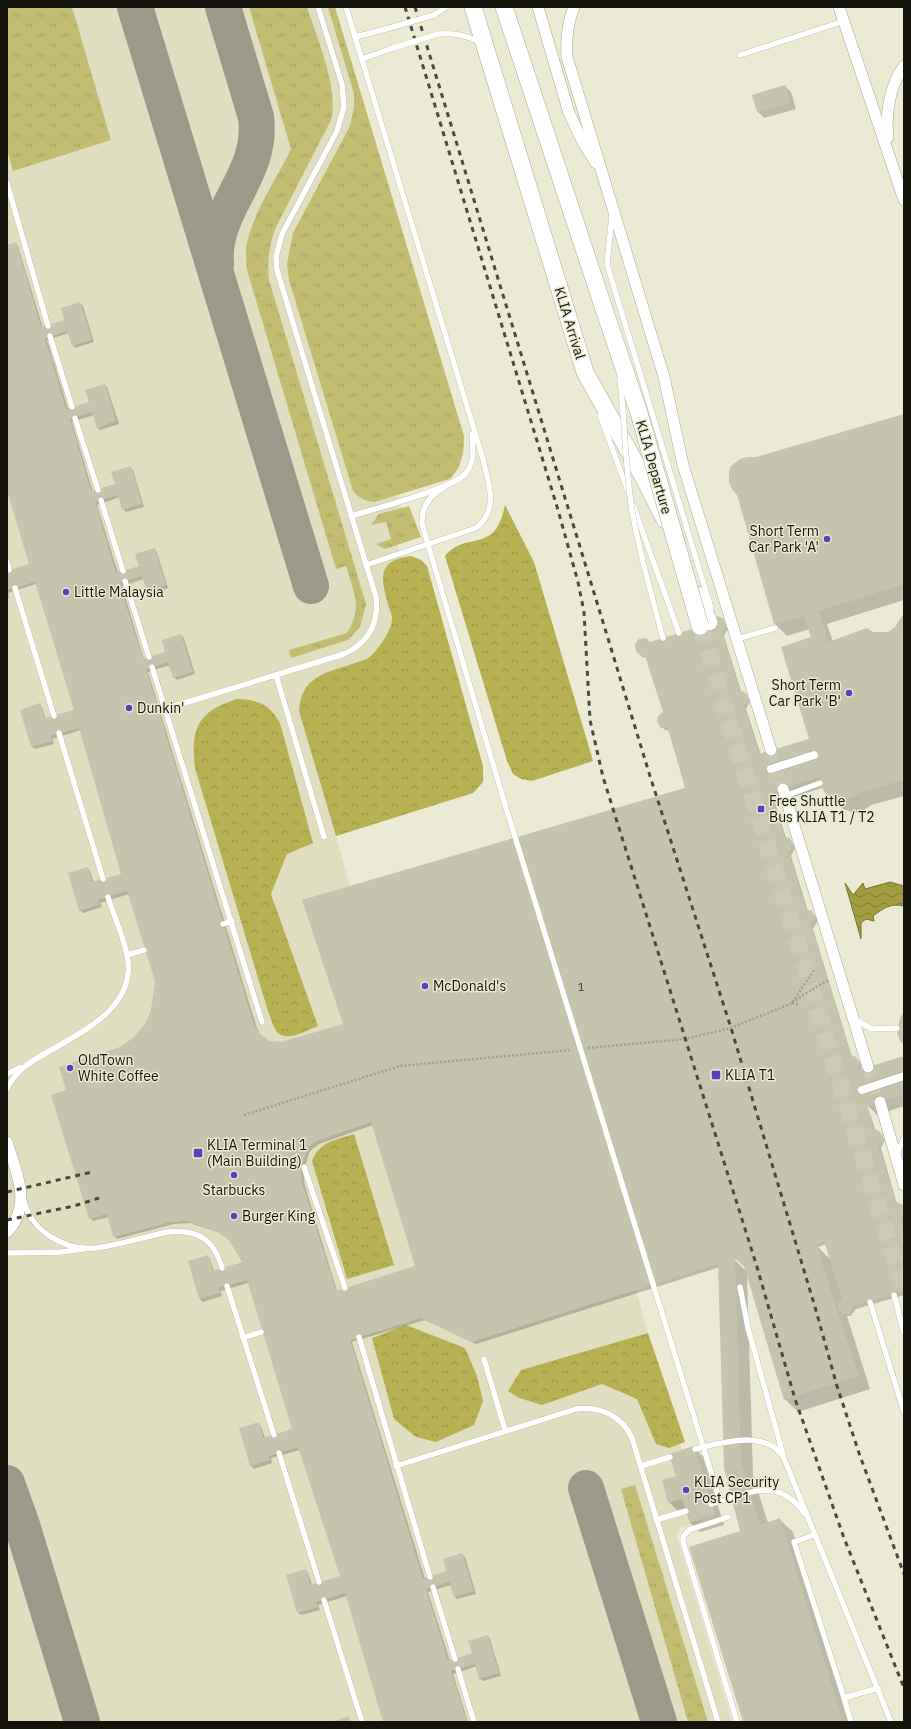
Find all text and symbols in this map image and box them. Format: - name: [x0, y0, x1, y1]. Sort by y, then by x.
- street label: KLIA Arrival: [550, 285, 590, 361]
- street label: KLIA Departure: [632, 418, 676, 517]
- place label: Short Term Car Park 'A': [748, 522, 819, 556]
- marker: Short Term Car Park 'A': [822, 534, 832, 544]
- place label: Little Malaysia: [74, 583, 164, 601]
- marker: Little Malaysia: [61, 587, 71, 597]
- place label: Short Term Car Park 'B': [769, 676, 841, 710]
- marker: Short Term Car Park 'B': [844, 688, 854, 698]
- place label: Dunkin': [137, 699, 184, 717]
- marker: Dunkin': [124, 703, 134, 713]
- place label: Free Shuttle Bus KLIA T1 / T2: [769, 792, 875, 826]
- marker: Free Shuttle Bus KLIA T1 / T2: [756, 804, 766, 814]
- place label: McDonald's: [433, 977, 506, 995]
- house number: 1: [577, 979, 585, 994]
- marker: McDonald's: [420, 981, 430, 991]
- place label: OldTown White Coffee: [78, 1051, 159, 1085]
- marker: OldTown White Coffee: [65, 1063, 75, 1073]
- place label: KLIA T1: [725, 1066, 775, 1084]
- marker: KLIA T1: [710, 1069, 722, 1081]
- place label: KLIA Terminal 1 (Main Building): [207, 1136, 307, 1170]
- marker: KLIA Terminal 1 (Main Building): [192, 1147, 204, 1159]
- marker: Starbucks: [229, 1170, 239, 1180]
- place label: Starbucks: [203, 1181, 266, 1199]
- place label: Burger King: [242, 1207, 316, 1225]
- marker: Burger King: [229, 1211, 239, 1221]
- place label: KLIA Security Post CP1: [694, 1473, 779, 1507]
- marker: KLIA Security Post CP1: [681, 1485, 691, 1495]

